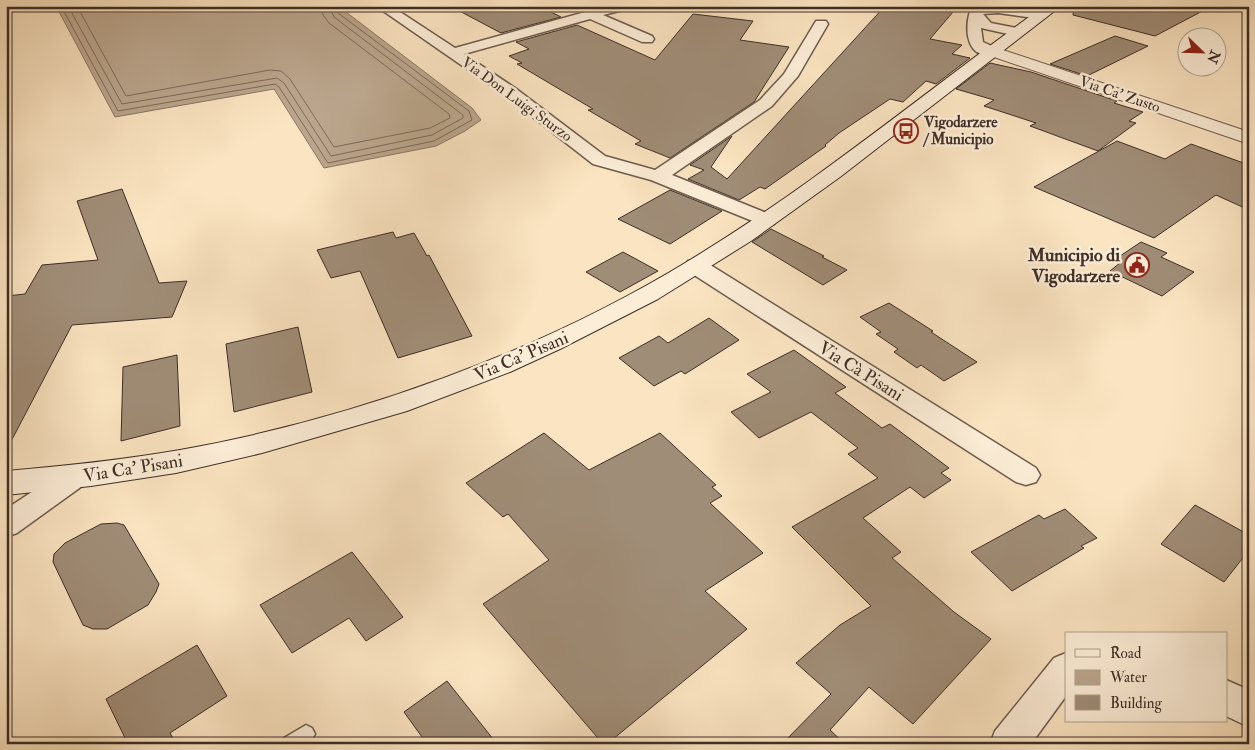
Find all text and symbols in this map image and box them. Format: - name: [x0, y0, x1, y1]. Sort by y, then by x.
- north arrow: [1178, 28, 1228, 78]
- text: N: [1203, 47, 1224, 66]
- street label: Via Don Luigi Sturzo: [458, 53, 576, 146]
- street label: Via Ca' Zusto: [1077, 72, 1163, 117]
- place label: Vigodarzere / Municipio: [922, 113, 998, 150]
- bus stop icon: Vigodarzere / Municipio: [893, 118, 919, 144]
- place label: Municipio di Vigodarzere: [1027, 244, 1120, 288]
- public building icon: Municipio di Vigodarzere: [1124, 252, 1150, 278]
- street label: Via Ca' Pisani: [471, 326, 572, 387]
- street label: Via Cà Pisani: [814, 336, 908, 407]
- street label: Via Ca' Pisani: [82, 449, 185, 488]
- legend: [1065, 632, 1228, 722]
- text: Road: [1110, 644, 1142, 663]
- text: Water: [1109, 668, 1147, 687]
- text: Building: [1110, 694, 1162, 713]

